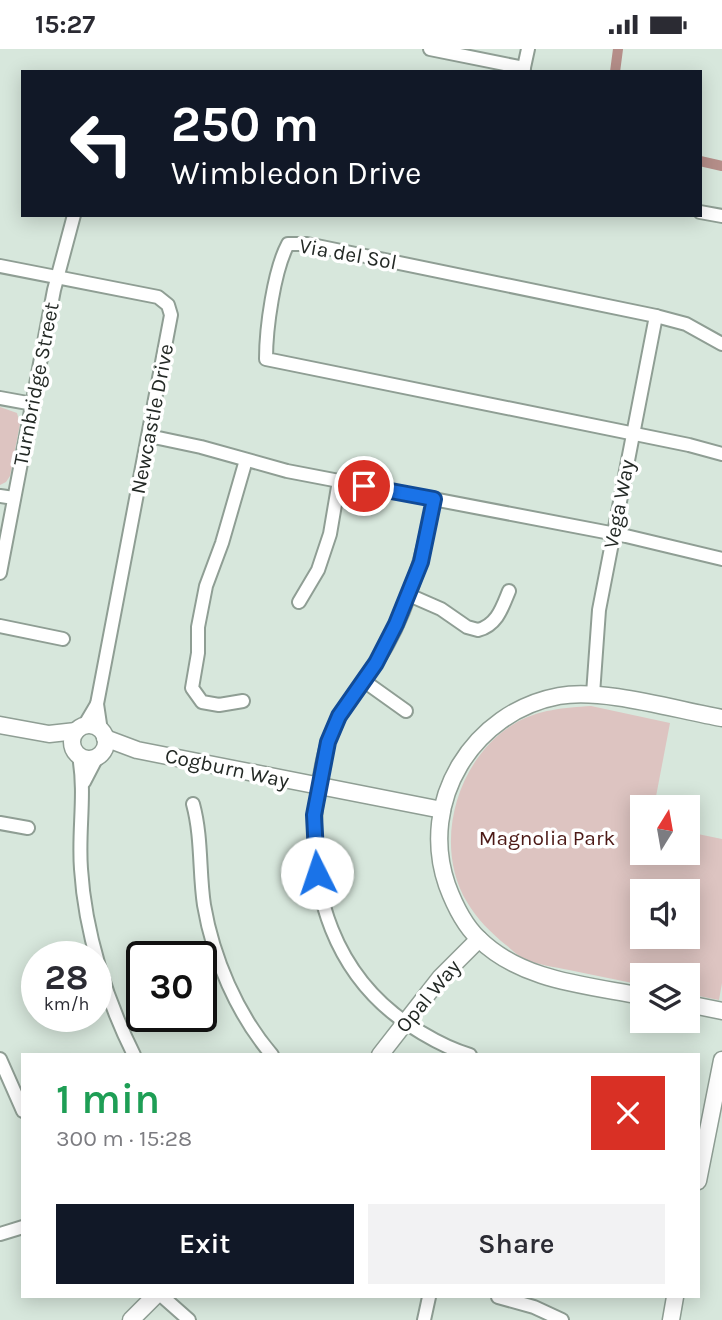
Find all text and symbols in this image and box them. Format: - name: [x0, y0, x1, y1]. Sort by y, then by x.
- text: 15:27: [35, 9, 95, 40]
- text: 250 m: [171, 96, 319, 153]
- icon: left: [56, 98, 147, 189]
- text: Wimbledon Drive: [171, 155, 422, 192]
- street label: Via del Sol: [297, 234, 399, 274]
- street label: Turnbridge Street: [8, 300, 64, 468]
- street label: Newcastle Drive: [126, 342, 178, 496]
- pin: [334, 456, 394, 516]
- street label: Vega Way: [599, 457, 639, 550]
- icon: arrive: [345, 467, 383, 505]
- street label: Cogburn Way: [163, 743, 291, 793]
- north arrow: [630, 795, 700, 865]
- map controls: [630, 795, 700, 1033]
- park label: Magnolia Park: [479, 826, 615, 850]
- position arrow: [280, 836, 354, 910]
- button: sound: [630, 879, 700, 949]
- speed limit sign: 30: [126, 941, 217, 1032]
- street label: Opal Way: [391, 955, 466, 1037]
- text: 28: [45, 957, 88, 998]
- button: layers: [630, 963, 700, 1033]
- text: km/h: [44, 993, 89, 1015]
- text: 1 min: [56, 1074, 160, 1124]
- button: close: [591, 1076, 665, 1150]
- text: 300 m · 15:28: [56, 1125, 192, 1152]
- button: Exit: [56, 1204, 354, 1284]
- button: Share: [368, 1204, 665, 1284]

